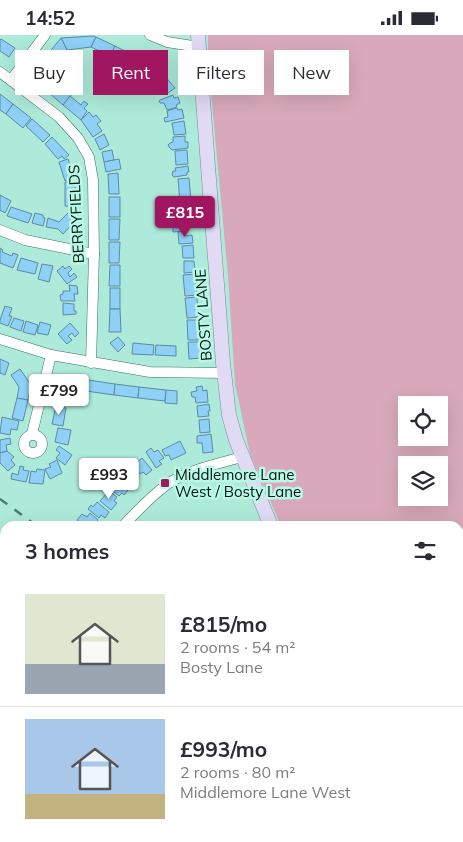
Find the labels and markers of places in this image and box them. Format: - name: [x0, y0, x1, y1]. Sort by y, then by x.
- pin: £815: [155, 195, 215, 238]
- pin: £799: [29, 373, 89, 416]
- pin: £993: [79, 457, 139, 500]
- place label: Middlemore Lane West / Bosty Lane: [175, 465, 301, 501]
- marker: Middlemore Lane West / Bosty Lane: [159, 477, 171, 489]

